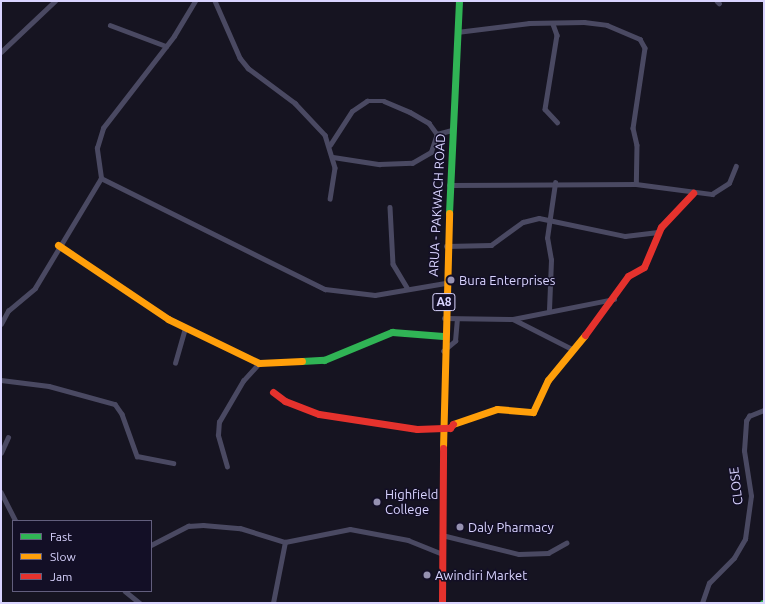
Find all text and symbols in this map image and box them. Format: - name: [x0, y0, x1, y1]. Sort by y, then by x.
- street label: ARUA - PAKWACH ROAD: [425, 133, 449, 277]
- place label: Bura Enterprises: [459, 272, 555, 288]
- marker: Bura Enterprises: [446, 275, 456, 285]
- road number: A8: [432, 292, 456, 312]
- street label: CLOSE: [726, 466, 746, 506]
- place label: Highfield College: [385, 487, 438, 518]
- marker: Highfield College: [372, 497, 382, 507]
- place label: Daly Pharmacy: [468, 519, 554, 535]
- legend: [12, 520, 152, 592]
- marker: Daly Pharmacy: [455, 522, 465, 532]
- text: Fast: [50, 530, 72, 543]
- text: Slow: [50, 550, 76, 563]
- place label: Awindiri Market: [435, 567, 527, 583]
- text: Jam: [50, 570, 72, 583]
- marker: Awindiri Market: [422, 570, 432, 580]

